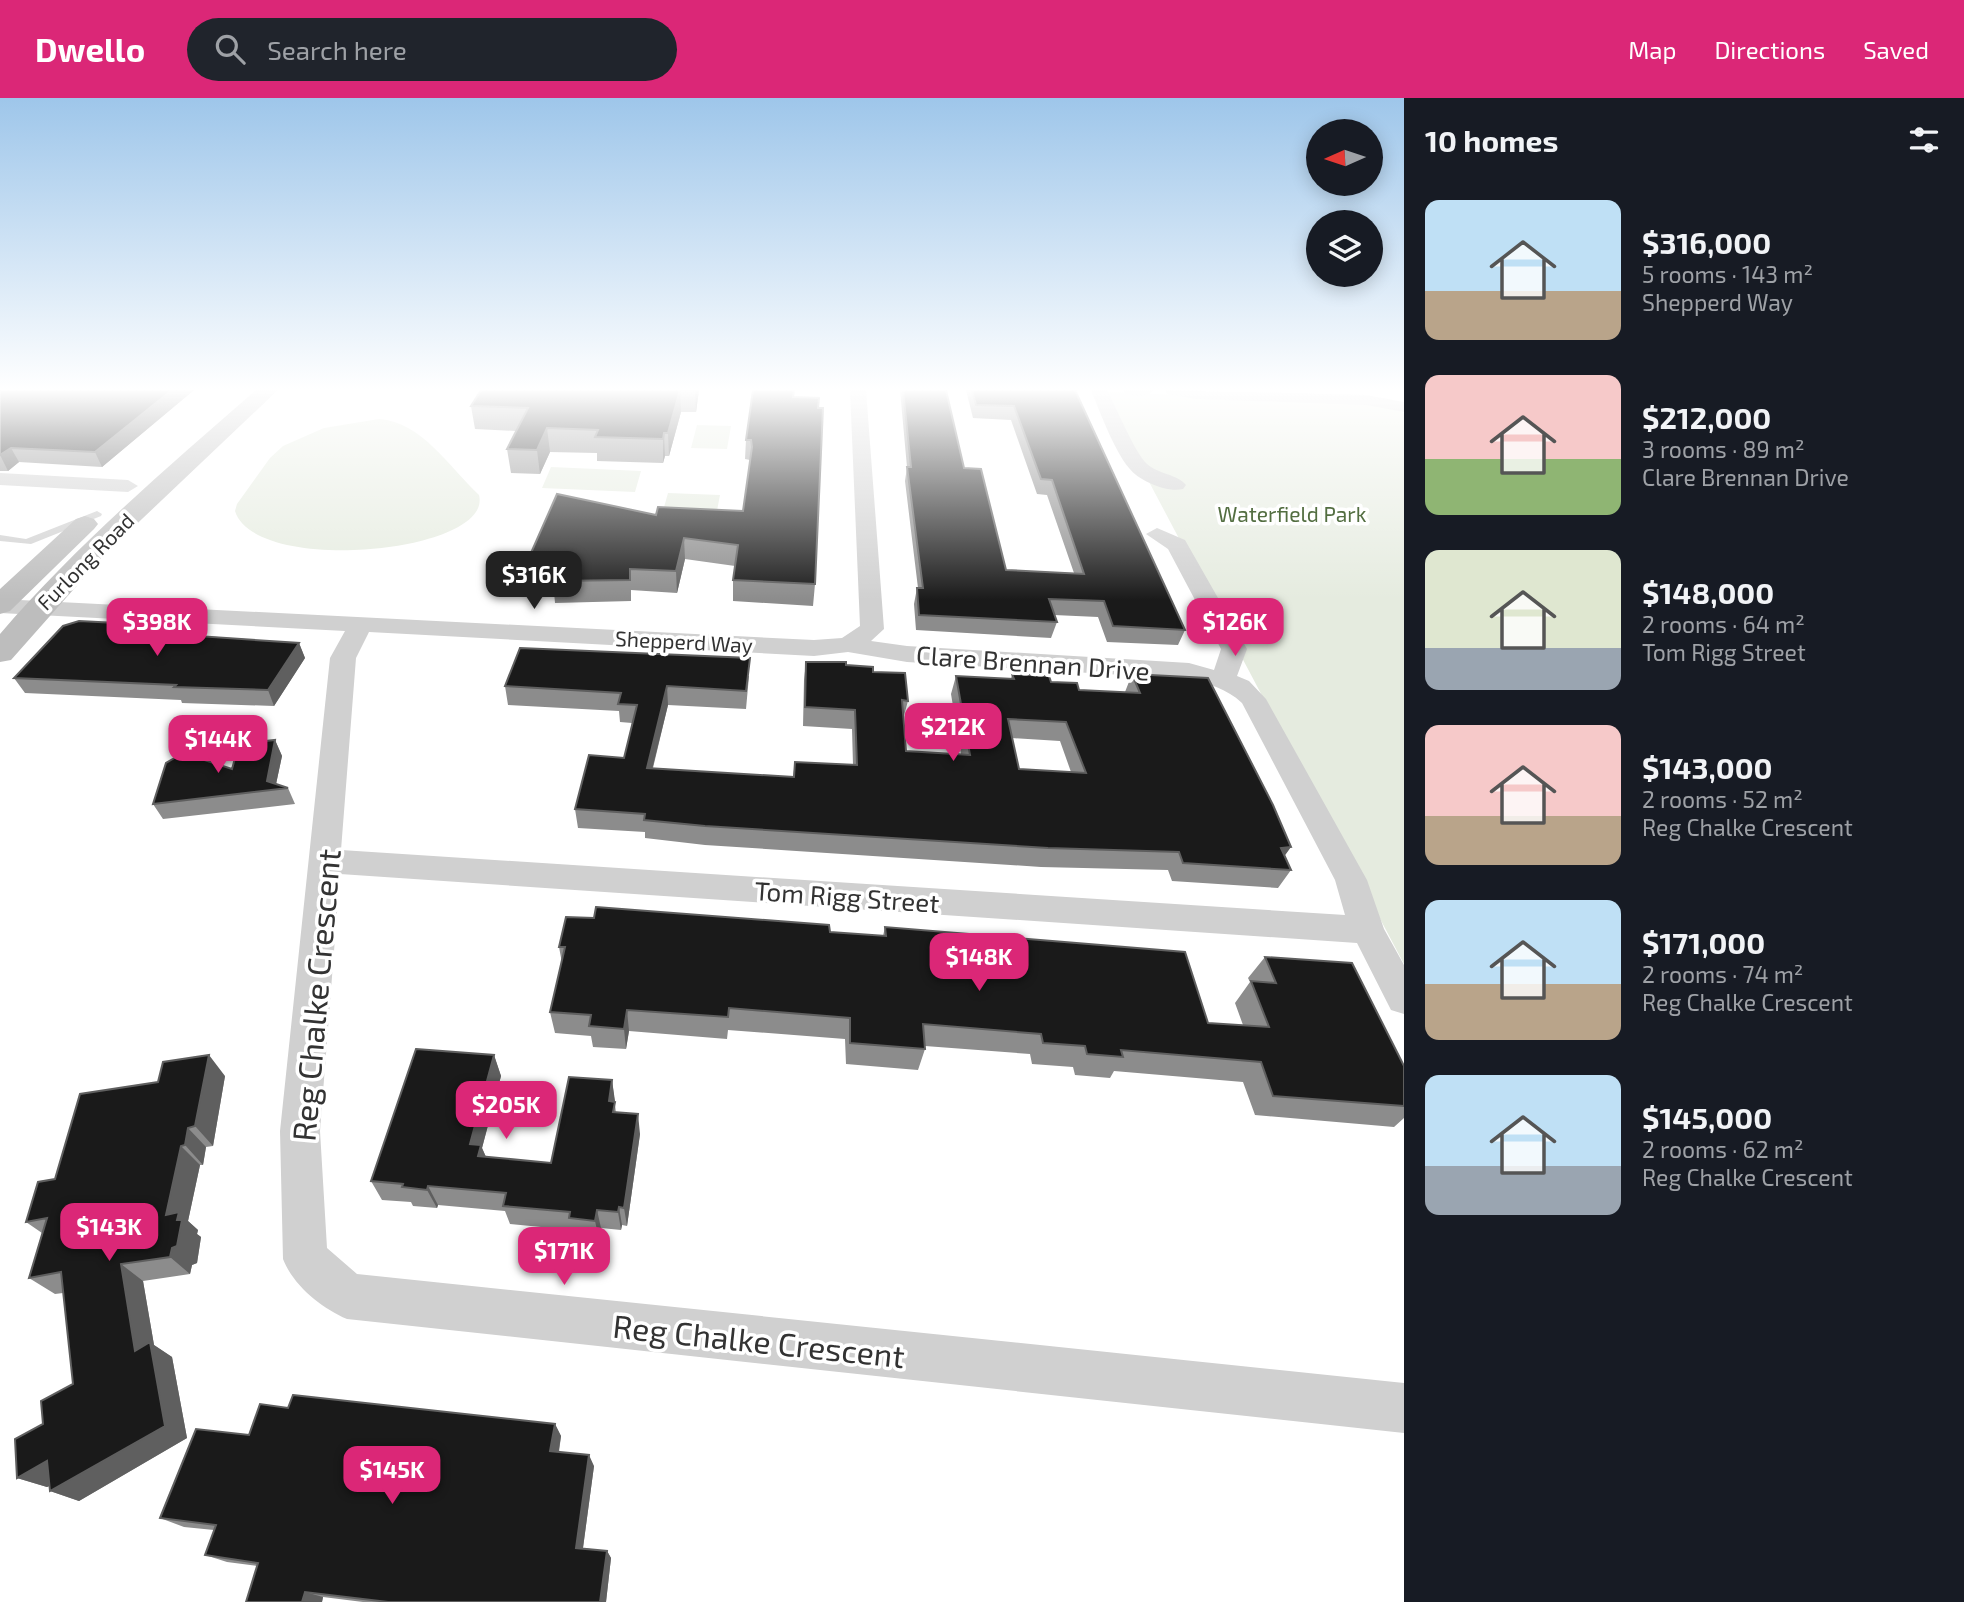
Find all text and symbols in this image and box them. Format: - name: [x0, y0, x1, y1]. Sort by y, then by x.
- search box: [187, 18, 677, 81]
- text: Dwello: [35, 29, 145, 69]
- icon: search: [211, 30, 249, 68]
- text: Search here: [267, 34, 407, 65]
- text: Map: [1628, 35, 1676, 64]
- text: Directions: [1714, 35, 1825, 64]
- text: Saved: [1863, 35, 1929, 64]
- north arrow: [1306, 119, 1382, 196]
- map controls: [1306, 119, 1383, 287]
- icon: filters: [1905, 121, 1943, 159]
- text: 10 homes: [1425, 122, 1558, 158]
- button: layers: [1306, 210, 1383, 287]
- text: $316,000: [1642, 224, 1771, 260]
- icon: home: [1481, 228, 1565, 312]
- text: 5 rooms · 143 m²: [1642, 260, 1813, 288]
- text: Shepperd Way: [1642, 288, 1793, 316]
- text: $212,000: [1642, 399, 1771, 435]
- icon: home: [1481, 403, 1565, 487]
- text: 3 rooms · 89 m²: [1642, 435, 1804, 463]
- text: Clare Brennan Drive: [1642, 463, 1849, 491]
- park label: Waterfield Park: [1218, 501, 1367, 526]
- street label: Furlong Road: [31, 507, 139, 615]
- pin: $316K: [485, 552, 583, 611]
- text: $316K: [502, 560, 566, 588]
- text: $148,000: [1642, 574, 1774, 610]
- icon: home: [1481, 578, 1565, 662]
- pin: $398K: [108, 598, 206, 658]
- pin: $126K: [1186, 598, 1284, 658]
- text: $398K: [123, 607, 191, 635]
- text: $126K: [1203, 607, 1267, 635]
- text: 2 rooms · 64 m²: [1642, 610, 1805, 638]
- street label: Shepperd Way: [615, 625, 753, 657]
- street label: Clare Brennan Drive: [915, 638, 1151, 686]
- text: Tom Rigg Street: [1642, 638, 1806, 666]
- pin: $212K: [904, 704, 1002, 763]
- text: $212K: [921, 712, 985, 740]
- pin: $144K: [169, 716, 267, 775]
- text: $144K: [184, 724, 252, 752]
- text: $143,000: [1642, 749, 1773, 785]
- icon: home: [1481, 753, 1565, 837]
- text: 2 rooms · 52 m²: [1642, 785, 1803, 813]
- text: Reg Chalke Crescent: [1642, 813, 1853, 841]
- street label: Reg Chalke Crescent: [283, 847, 347, 1143]
- street label: Tom Rigg Street: [754, 874, 940, 918]
- text: $171,000: [1642, 924, 1765, 960]
- icon: home: [1481, 928, 1565, 1012]
- pin: $148K: [930, 934, 1028, 993]
- text: $148K: [946, 942, 1012, 970]
- text: 2 rooms · 74 m²: [1642, 960, 1803, 988]
- text: Reg Chalke Crescent: [1642, 988, 1853, 1016]
- pin: $205K: [457, 1082, 555, 1141]
- text: $205K: [472, 1090, 540, 1118]
- text: $145,000: [1642, 1099, 1772, 1135]
- icon: home: [1481, 1103, 1565, 1187]
- text: 2 rooms · 62 m²: [1642, 1135, 1804, 1163]
- text: Reg Chalke Crescent: [1642, 1163, 1853, 1191]
- pin: $143K: [60, 1204, 158, 1263]
- text: $143K: [76, 1212, 142, 1240]
- pin: $171K: [515, 1228, 613, 1287]
- text: $171K: [534, 1236, 594, 1264]
- street label: Reg Chalke Crescent: [611, 1306, 907, 1374]
- pin: $145K: [343, 1446, 441, 1506]
- text: $145K: [359, 1455, 425, 1483]

